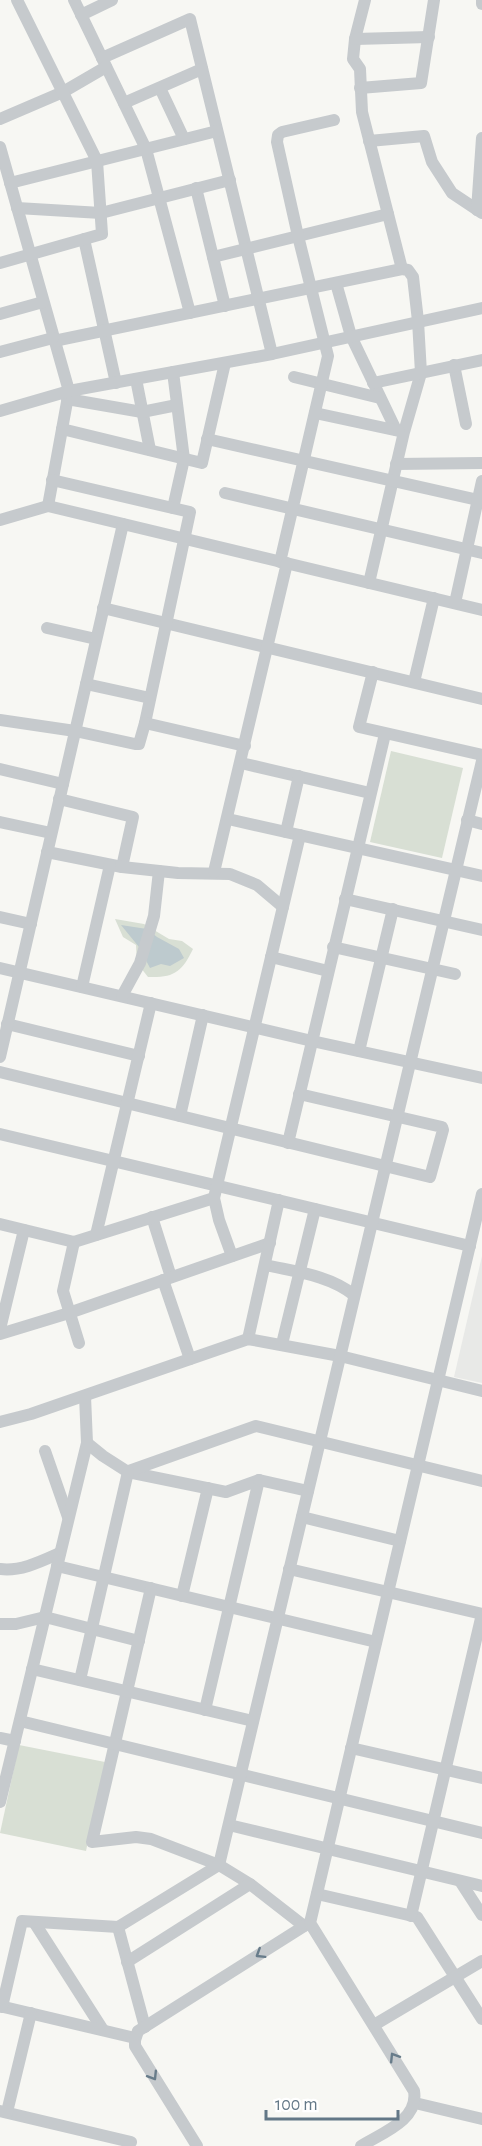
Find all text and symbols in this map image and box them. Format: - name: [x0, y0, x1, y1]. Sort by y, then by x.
- one-way arrow: [256, 1946, 267, 1957]
- one-way arrow: [390, 2053, 402, 2063]
- one-way arrow: [146, 2069, 157, 2080]
- scale bar: [266, 2083, 398, 2121]
- text: 100 m: [275, 2096, 318, 2114]

